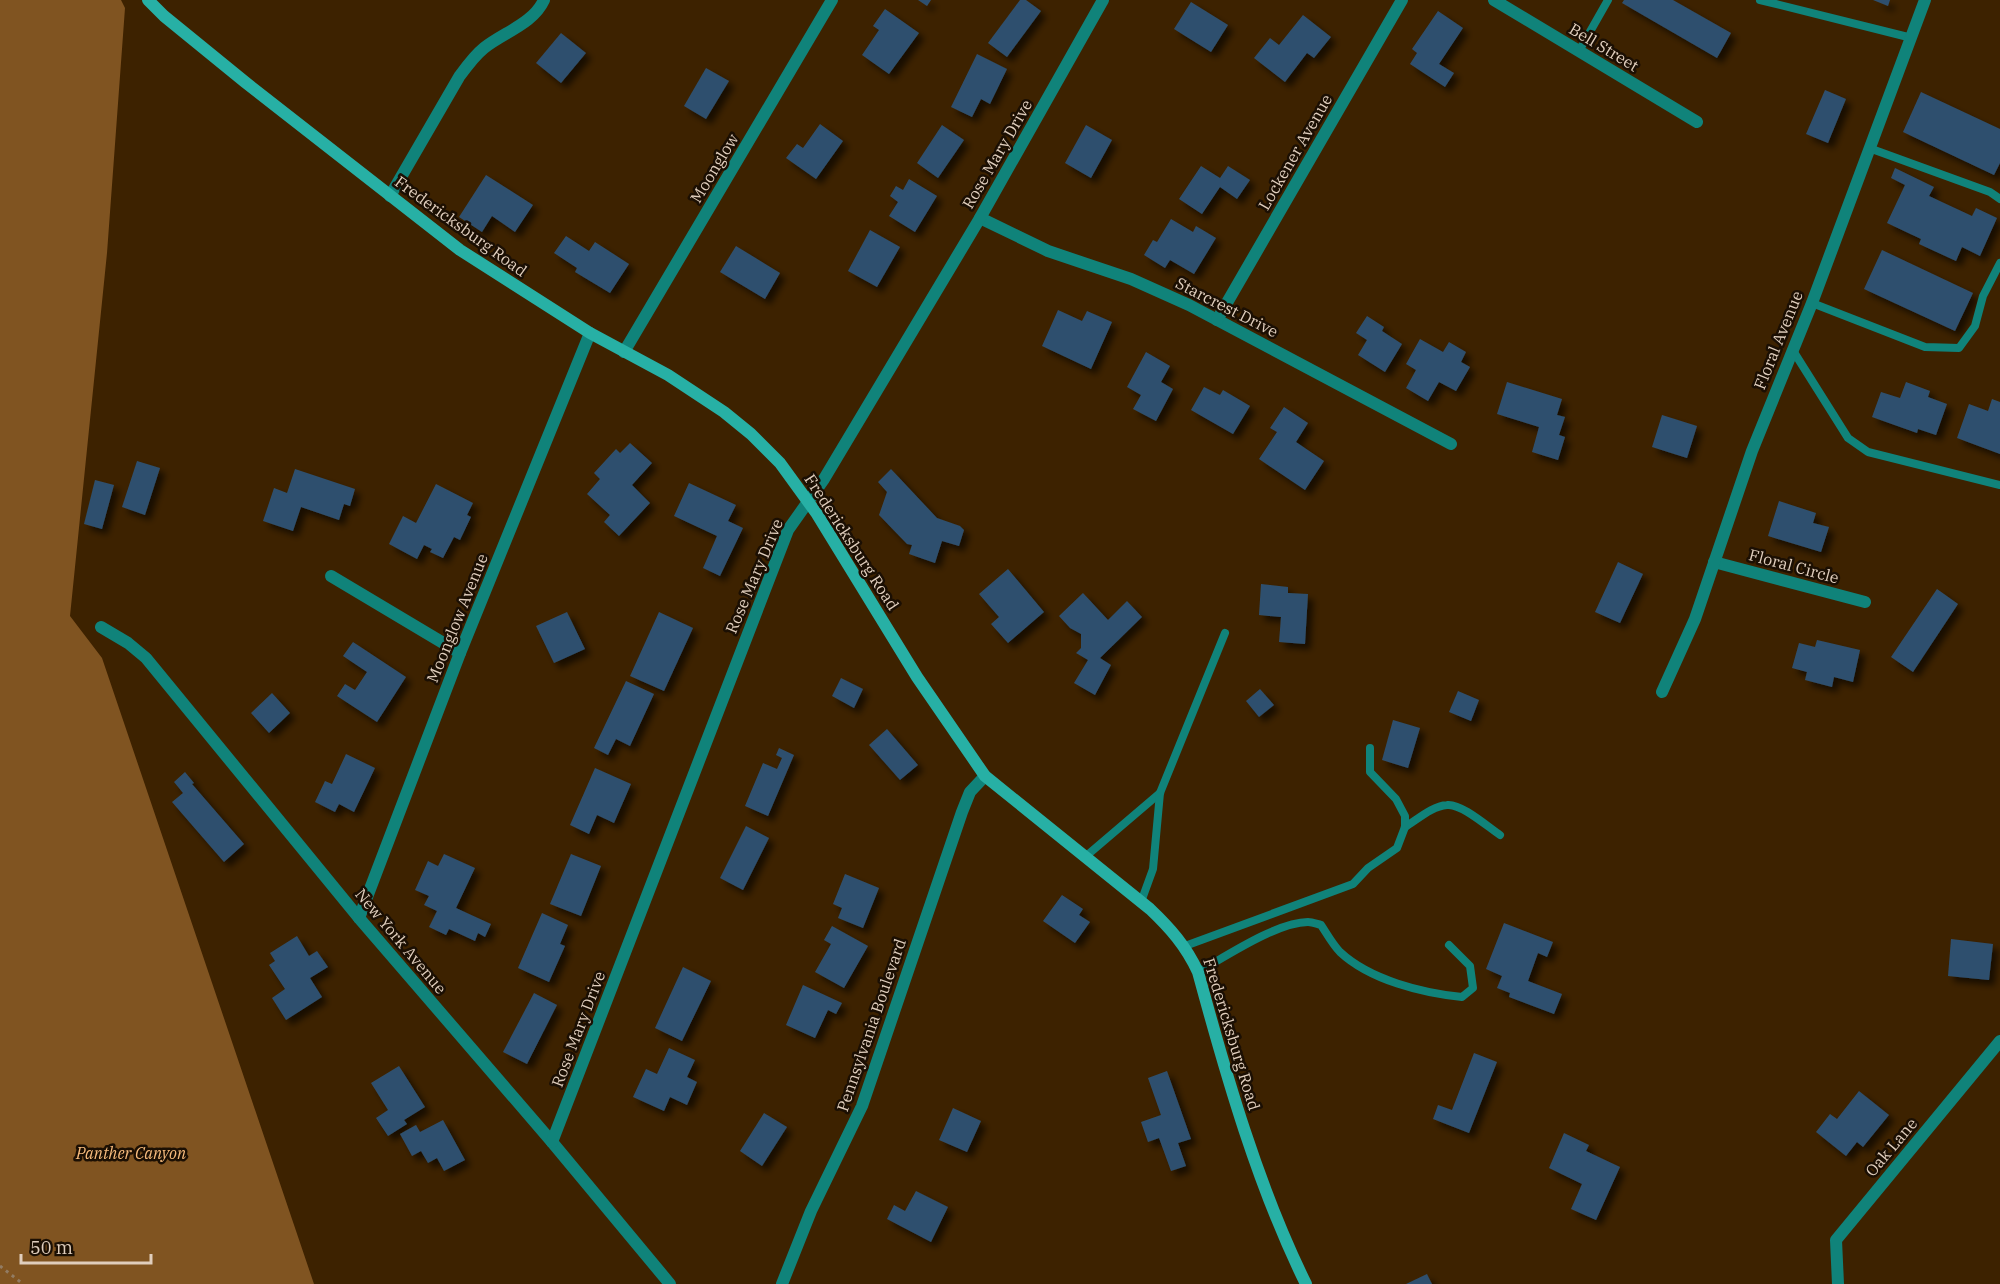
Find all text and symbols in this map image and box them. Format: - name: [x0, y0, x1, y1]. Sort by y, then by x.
- street label: Bell Street: [1566, 18, 1643, 76]
- street label: Lockener Avenue: [1254, 91, 1336, 213]
- street label: Rose Mary Drive: [958, 96, 1036, 212]
- street label: Moonglow: [686, 129, 743, 206]
- street label: Fredericksburg Road: [391, 171, 531, 281]
- street label: Starcrest Drive: [1172, 273, 1282, 341]
- street label: Floral Avenue: [1749, 288, 1807, 392]
- street label: Fredericksburg Road: [800, 470, 904, 614]
- street label: Rose Mary Drive: [721, 516, 787, 636]
- street label: Floral Circle: [1747, 544, 1841, 588]
- street label: Moonglow Avenue: [422, 551, 492, 685]
- street label: New York Avenue: [351, 884, 451, 998]
- street label: Pennsylvania Boulevard: [832, 936, 910, 1114]
- street label: Fredericksburg Road: [1199, 955, 1265, 1113]
- street label: Rose Mary Drive: [547, 968, 609, 1090]
- street label: Oak Lane: [1861, 1114, 1921, 1180]
- park label: Panther Canyon: [75, 1143, 186, 1163]
- scale bar: [21, 1227, 152, 1265]
- text: 50 m: [30, 1236, 73, 1259]

